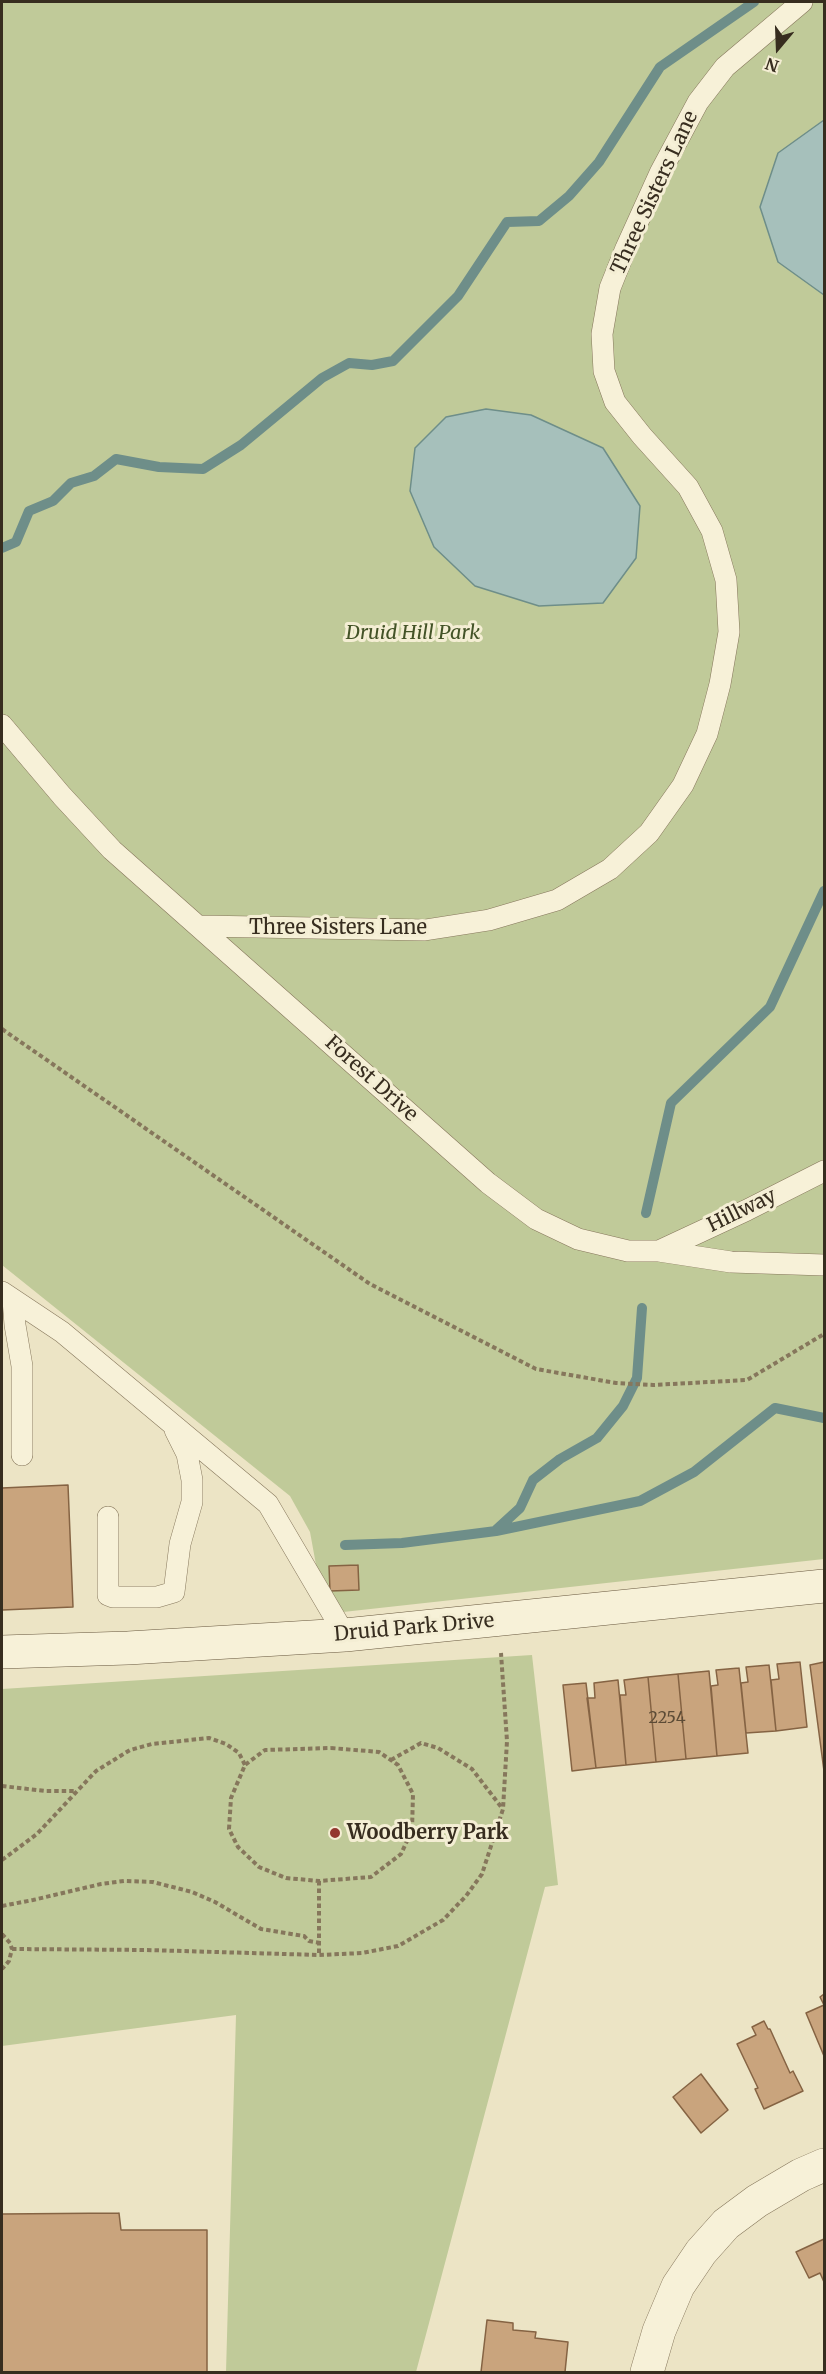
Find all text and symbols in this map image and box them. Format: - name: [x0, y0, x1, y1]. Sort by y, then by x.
- north arrow: [748, 18, 808, 78]
- text: N: [763, 54, 781, 77]
- street label: Three Sisters Lane: [606, 107, 704, 279]
- park label: Druid Hill Park: [346, 621, 480, 645]
- street label: Three Sisters Lane: [249, 916, 427, 940]
- street label: Forest Drive: [320, 1031, 422, 1127]
- street label: Hillway: [704, 1184, 780, 1238]
- street label: Druid Park Drive: [333, 1609, 495, 1647]
- house number: 2254: [648, 1708, 686, 1728]
- place label: Woodberry Park: [347, 1821, 509, 1845]
- marker: Woodberry Park: [328, 1826, 342, 1840]

